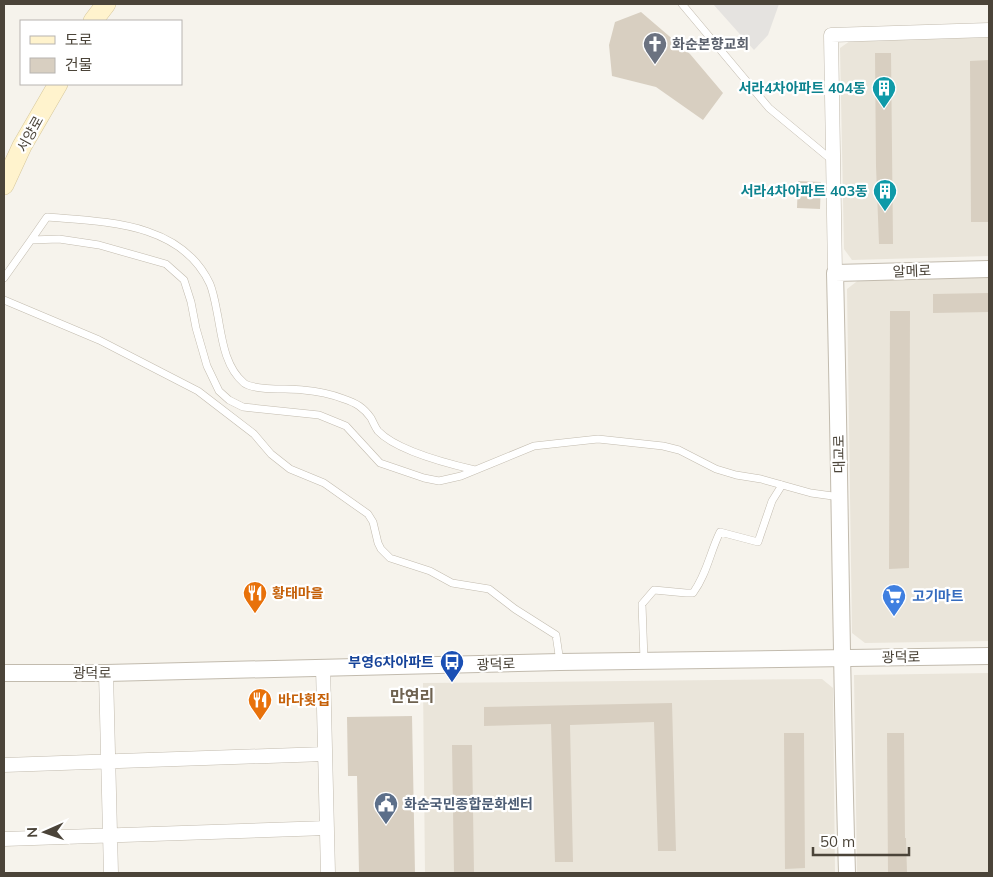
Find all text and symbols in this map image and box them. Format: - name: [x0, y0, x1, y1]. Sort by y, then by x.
- legend: [20, 20, 182, 85]
- text: 도로: [65, 30, 93, 49]
- church icon: 화순본향교회: [642, 31, 668, 65]
- place label: 화순본향교회: [672, 35, 749, 53]
- text: 건물: [65, 55, 93, 74]
- building icon: 서라4차아파트 404동: [871, 75, 897, 109]
- place label: 서라4차아파트 404동: [738, 79, 866, 97]
- street label: 서양로: [13, 113, 47, 155]
- building icon: 서라4차아파트 403동: [872, 178, 898, 212]
- place label: 서라4차아파트 403동: [740, 182, 868, 200]
- street label: 알메로: [892, 261, 932, 281]
- street label: 대교로: [830, 434, 848, 473]
- restaurant icon: 황태마을: [242, 580, 268, 614]
- supermarket icon: 고기마트: [881, 583, 907, 617]
- place label: 황태마을: [272, 584, 324, 602]
- place label: 고기마트: [912, 587, 964, 605]
- street label: 광덕로: [882, 648, 921, 666]
- bus stop icon: 부영6차아파트: [439, 649, 465, 683]
- place label: 부영6차아파트: [348, 653, 434, 671]
- street label: 광덕로: [476, 654, 516, 674]
- street label: 광덕로: [73, 664, 111, 682]
- district label: 만연리: [390, 686, 434, 706]
- restaurant icon: 바다횟집: [247, 687, 273, 721]
- place label: 바다횟집: [278, 691, 330, 709]
- public building icon: 화순국민종합문화센터: [373, 791, 399, 825]
- place label: 화순국민종합문화센터: [404, 795, 533, 813]
- north arrow: [20, 807, 70, 857]
- scale bar: [813, 824, 909, 856]
- text: N: [23, 827, 41, 838]
- text: 50 m: [820, 832, 855, 851]

